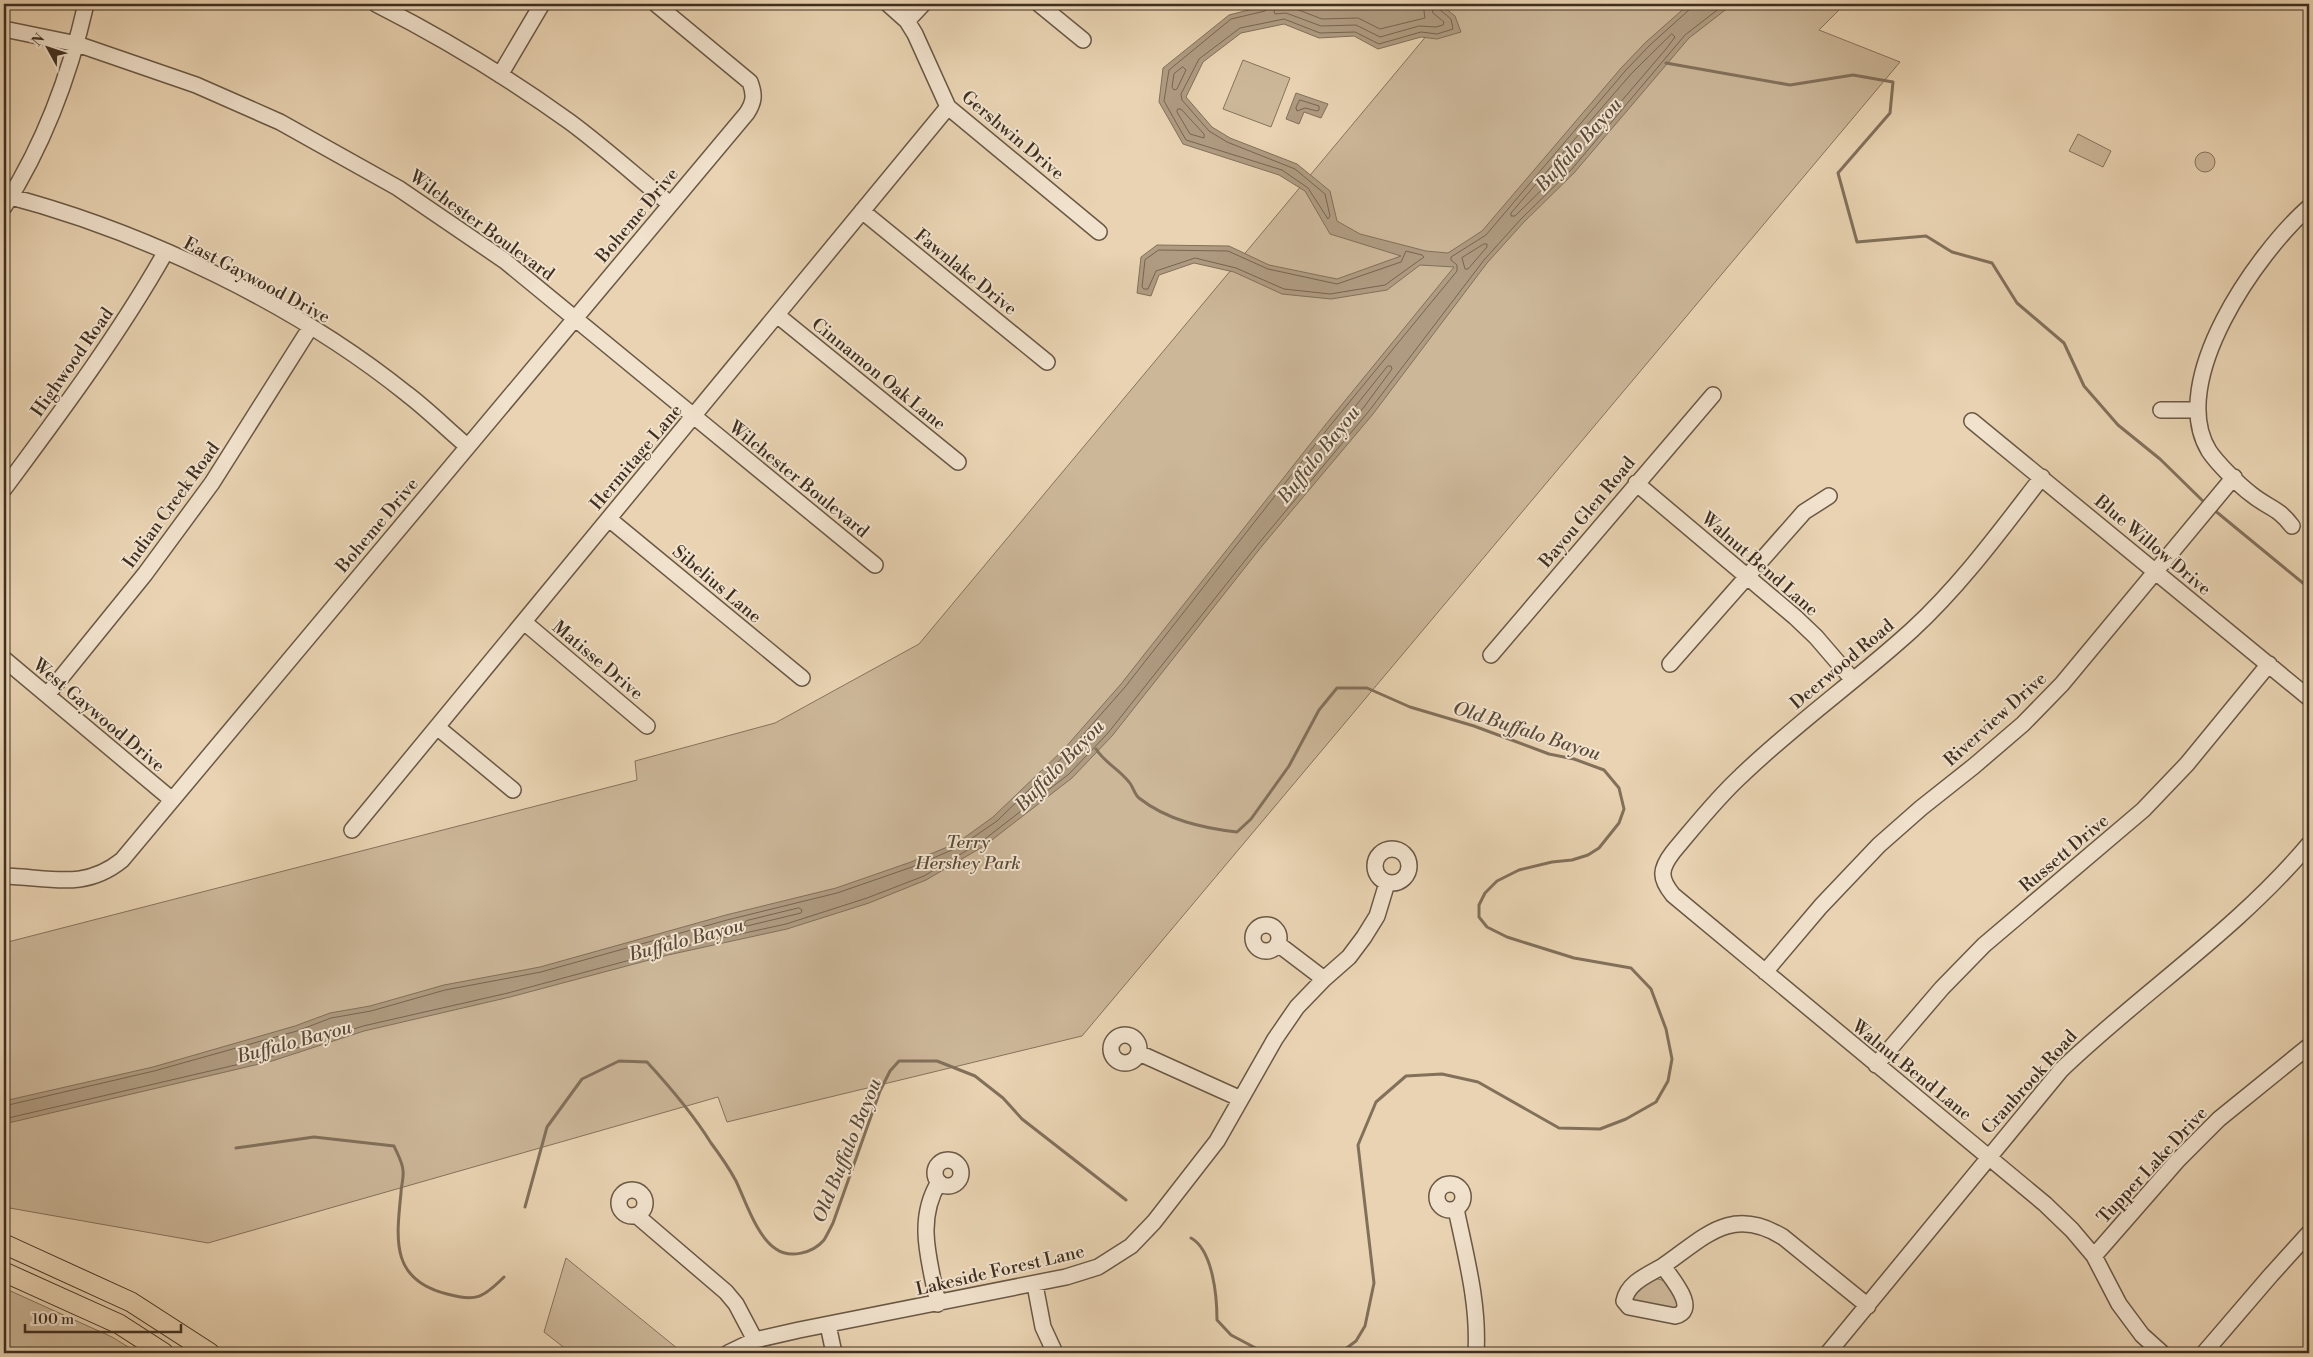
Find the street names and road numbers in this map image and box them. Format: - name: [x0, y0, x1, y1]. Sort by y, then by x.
- street label: Gershwin Drive: [957, 86, 1069, 185]
- street label: Boheme Drive: [590, 163, 684, 268]
- street label: Wilchester Boulevard: [404, 164, 559, 286]
- street label: Fawnlake Drive: [910, 224, 1022, 321]
- street label: East Gaywood Drive: [179, 232, 334, 329]
- street label: Highwood Road: [26, 302, 119, 421]
- street label: Cinnamon Oak Lane: [807, 313, 951, 436]
- street label: Hermitage Lane: [585, 400, 688, 515]
- street label: Wilchester Boulevard: [723, 415, 874, 543]
- street label: Indian Creek Road: [118, 437, 225, 573]
- street label: Bayou Glen Road: [1534, 451, 1641, 573]
- street label: Boheme Drive: [330, 473, 424, 578]
- street label: Blue Willow Drive: [2089, 489, 2216, 601]
- street label: Walnut Bend Lane: [1696, 507, 1823, 622]
- street label: Sibelius Lane: [667, 540, 766, 628]
- street label: Deerwood Road: [1786, 614, 1900, 715]
- street label: Matisse Drive: [547, 616, 648, 705]
- street label: West Gaywood Drive: [27, 653, 169, 777]
- street label: Riverview Drive: [1939, 667, 2052, 772]
- street label: Russett Drive: [2015, 809, 2114, 897]
- street label: Walnut Bend Lane: [1846, 1014, 1976, 1126]
- street label: Cranbrook Road: [1976, 1025, 2083, 1139]
- street label: Tupper Lake Drive: [2092, 1102, 2213, 1229]
- street label: Lakeside Forest Lane: [913, 1240, 1087, 1301]

